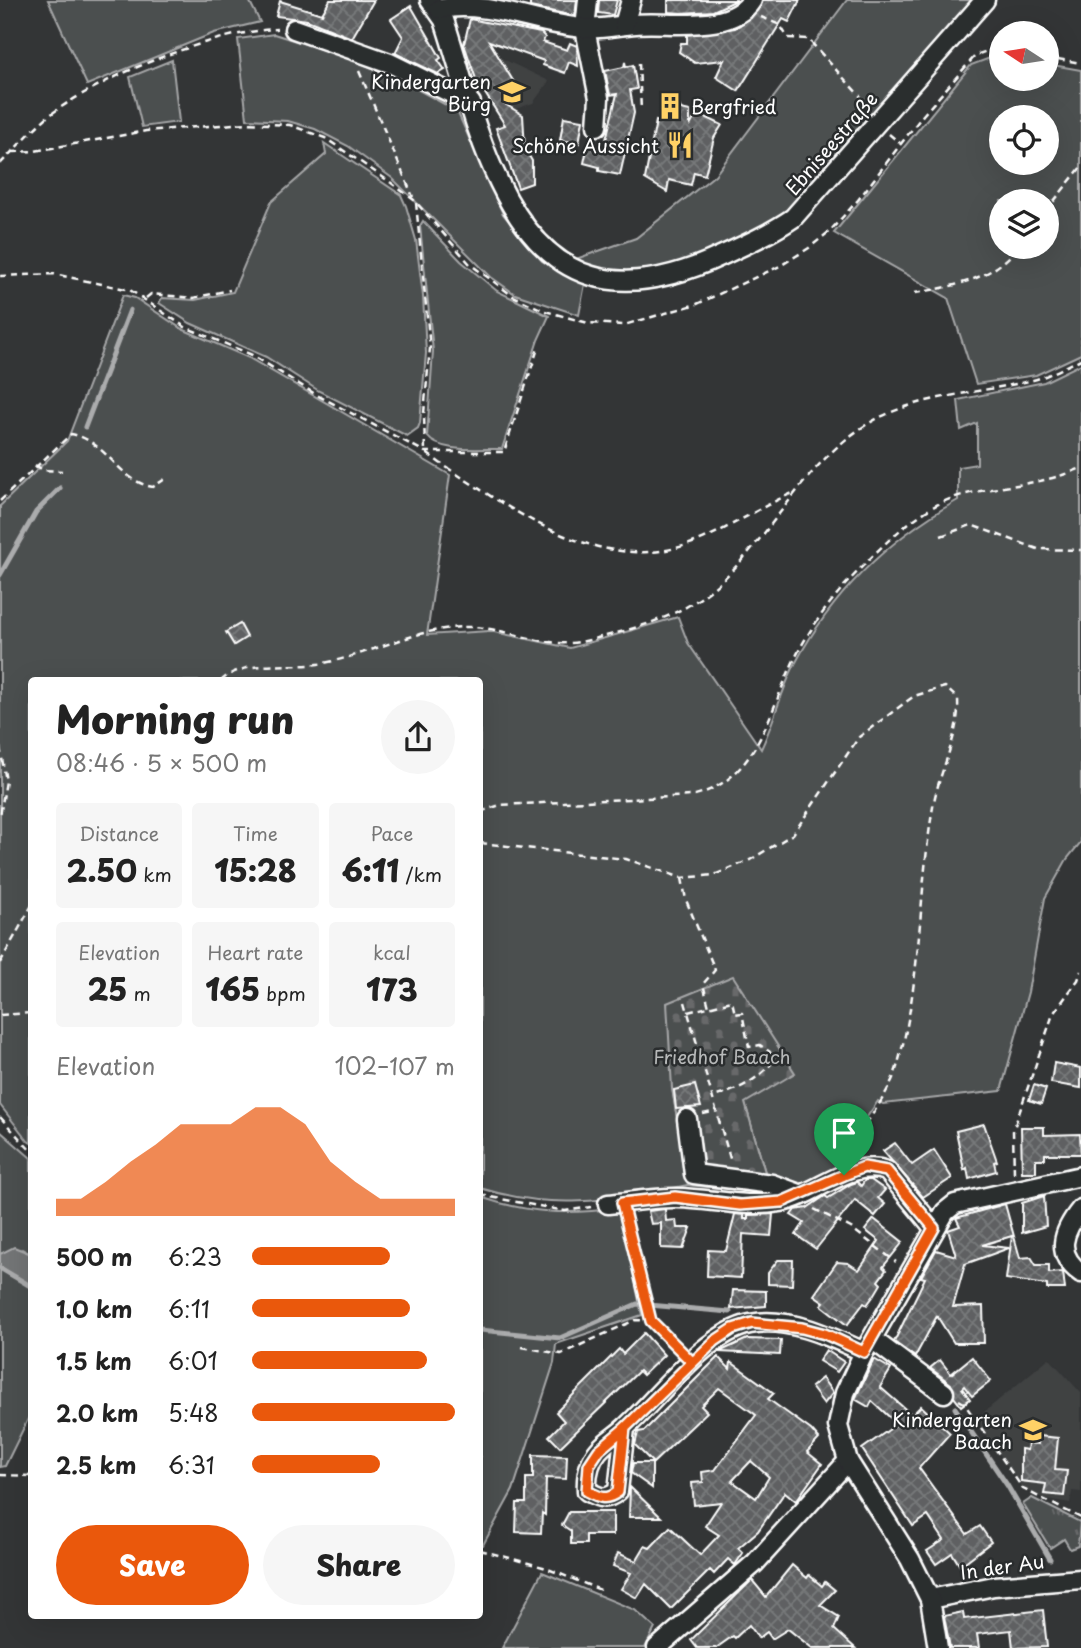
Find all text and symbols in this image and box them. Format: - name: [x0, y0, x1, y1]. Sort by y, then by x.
- north arrow: [989, 21, 1059, 91]
- map controls: [989, 21, 1059, 259]
- place label: Kindergarten Bürg: [371, 67, 491, 117]
- school or university icon: Kindergarten Bürg: [497, 77, 527, 107]
- street label: Ebniseestraße: [778, 85, 884, 201]
- building icon: Bergfried: [655, 91, 685, 121]
- place label: Bergfried: [691, 92, 777, 120]
- button: locate: [989, 105, 1059, 175]
- restaurant icon: Schöne Aussicht: [665, 130, 695, 160]
- place label: Schöne Aussicht: [512, 131, 659, 159]
- button: layers: [989, 189, 1059, 259]
- text: Morning run: [56, 690, 294, 747]
- button: share: [381, 700, 455, 774]
- text: 08:46 · 5 × 500 m: [56, 745, 267, 780]
- text: Distance: [79, 819, 159, 847]
- text: Time: [233, 819, 278, 847]
- text: Pace: [370, 819, 413, 847]
- text: 2.50: [66, 847, 137, 892]
- text: 15:28: [214, 847, 297, 892]
- text: 6:11: [342, 847, 399, 892]
- text: km: [137, 860, 172, 888]
- text: /km: [399, 860, 442, 888]
- text: Elevation: [78, 938, 160, 966]
- text: Heart rate: [208, 938, 303, 966]
- text: kcal: [373, 938, 411, 966]
- text: 25: [87, 966, 127, 1011]
- text: 165: [205, 966, 260, 1011]
- text: 173: [366, 966, 418, 1011]
- text: m: [127, 979, 151, 1007]
- text: bpm: [260, 979, 306, 1007]
- park label: Friedhof Baach: [653, 1042, 791, 1070]
- text: Elevation: [56, 1048, 155, 1083]
- text: 102–107 m: [334, 1048, 455, 1083]
- pin: [814, 1103, 874, 1175]
- icon: arrive: [825, 1114, 863, 1152]
- text: 500 m: [56, 1239, 133, 1274]
- text: 6:23: [168, 1239, 222, 1274]
- text: 1.0 km: [56, 1291, 133, 1326]
- text: 6:11: [168, 1291, 210, 1326]
- text: 1.5 km: [56, 1343, 132, 1378]
- text: 6:01: [168, 1343, 218, 1378]
- text: 2.0 km: [56, 1395, 138, 1430]
- text: 5:48: [168, 1395, 219, 1430]
- place label: Kindergarten Baach: [892, 1405, 1012, 1455]
- school or university icon: Kindergarten Baach: [1018, 1415, 1048, 1445]
- text: 2.5 km: [56, 1447, 136, 1482]
- text: 6:31: [168, 1447, 215, 1482]
- button: Save: [56, 1525, 249, 1605]
- button: Share: [263, 1525, 455, 1605]
- street label: In der Au: [958, 1546, 1046, 1586]

